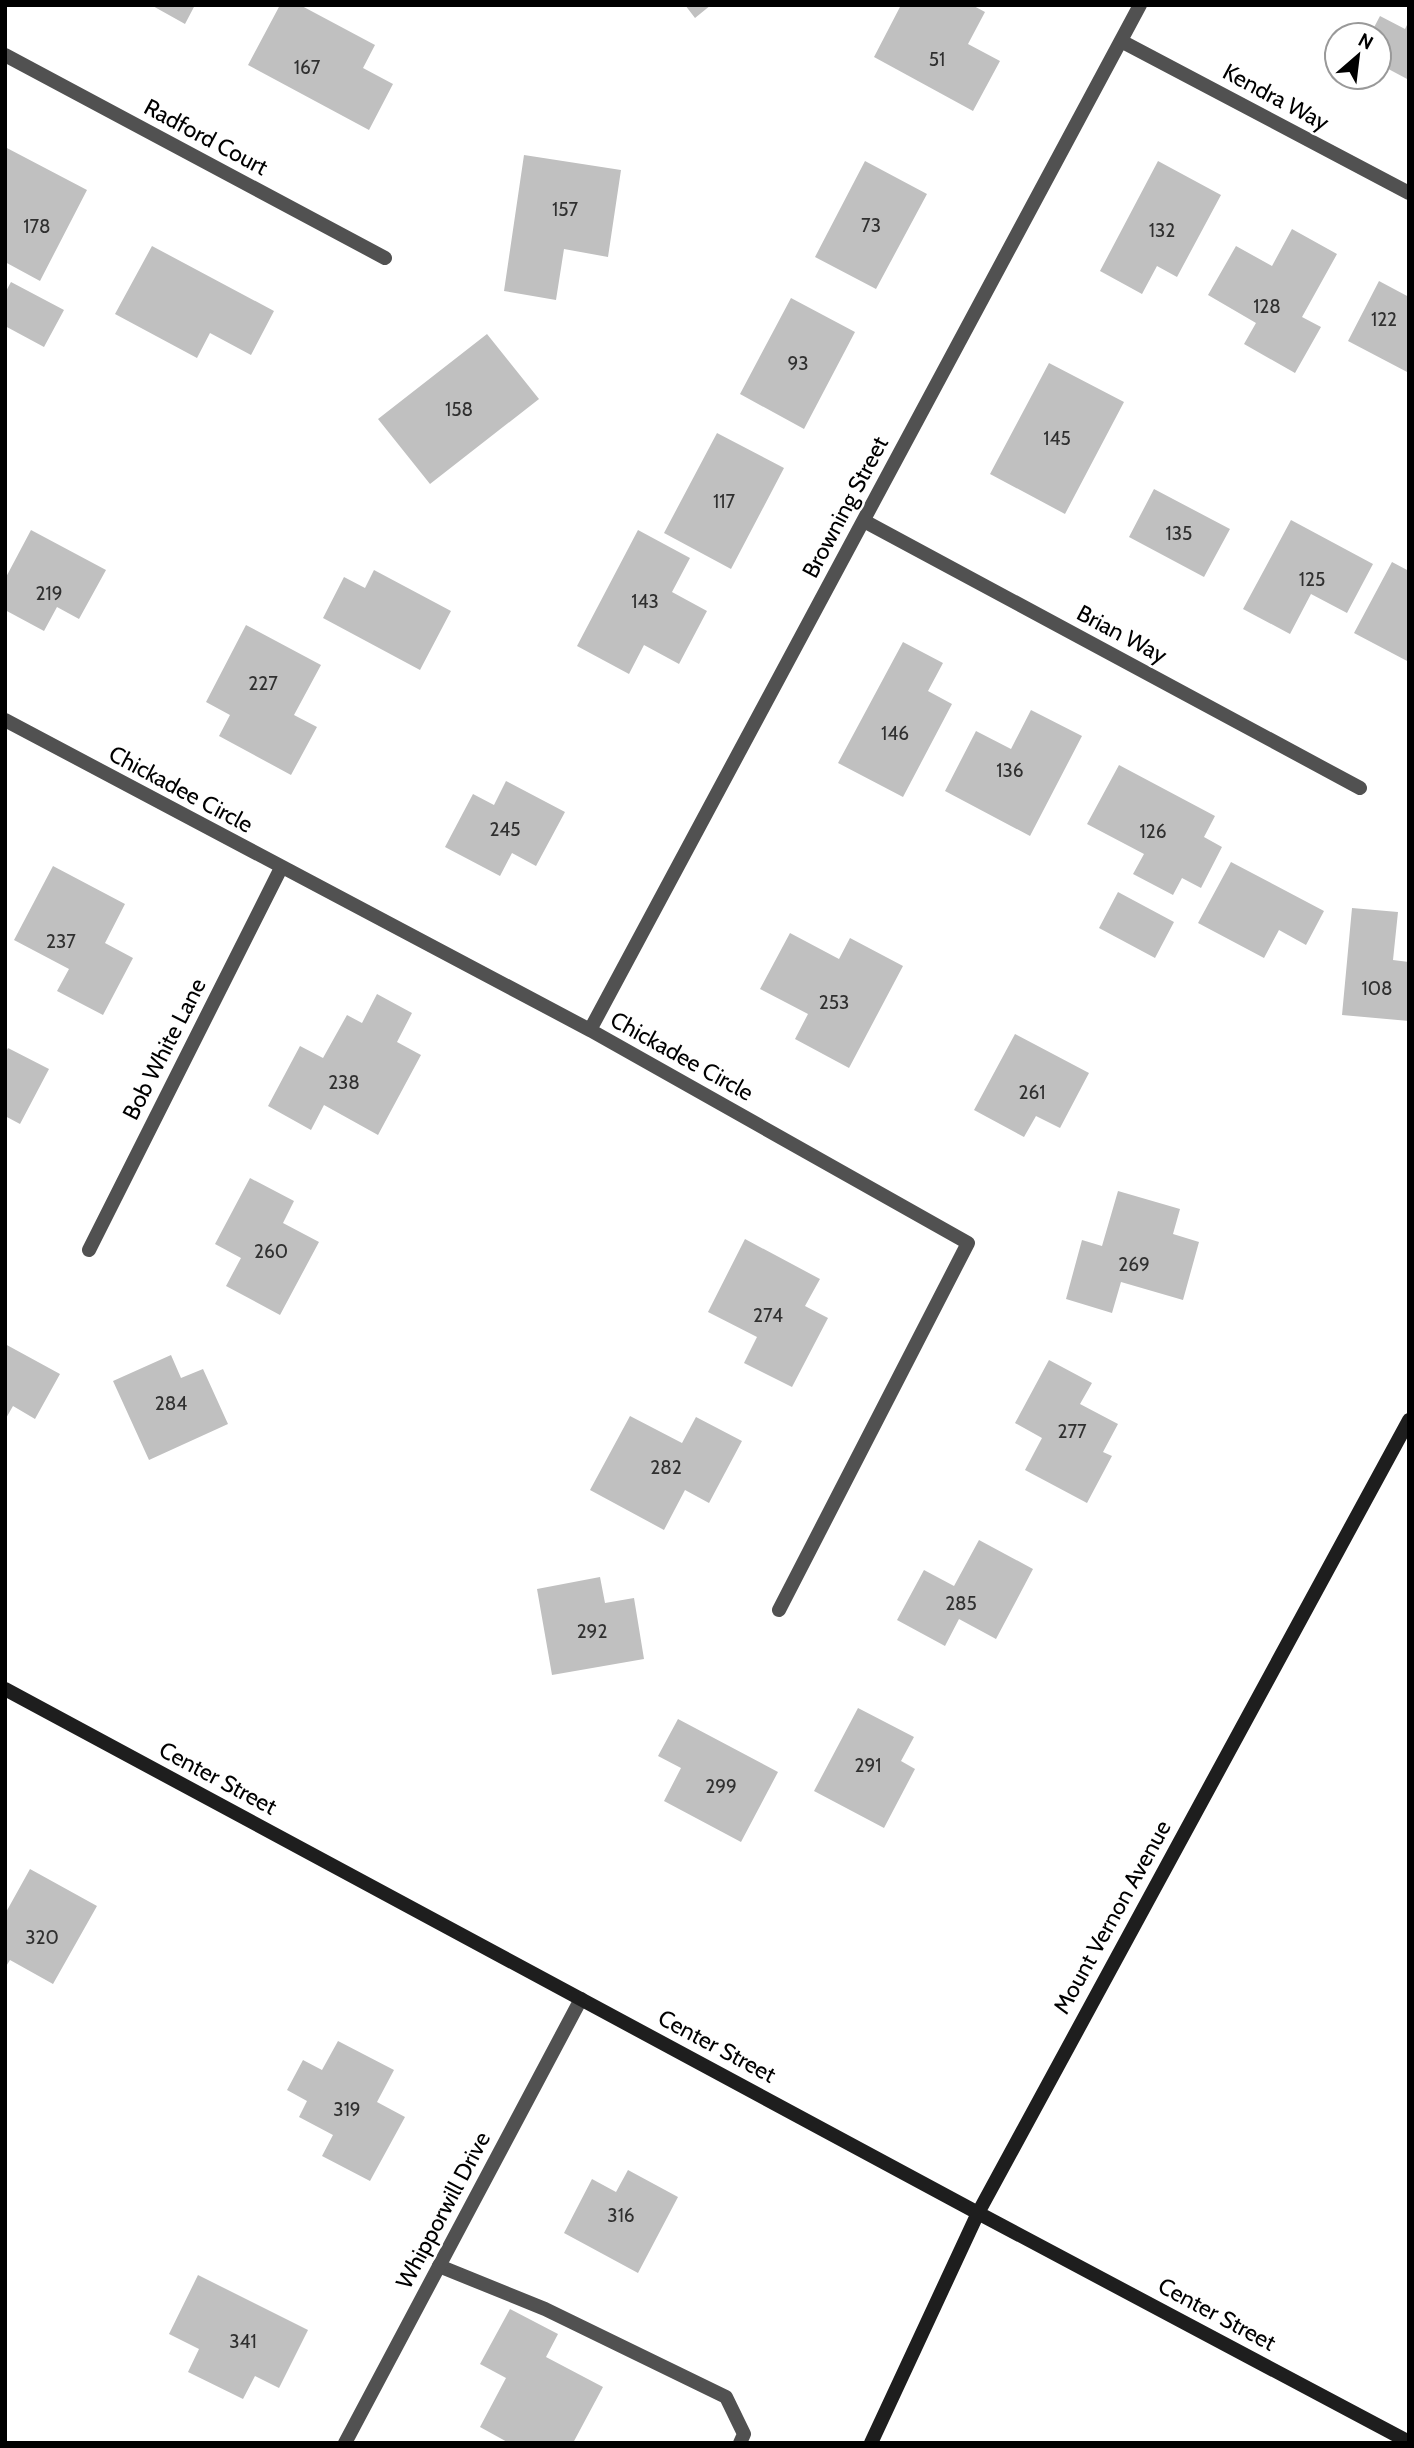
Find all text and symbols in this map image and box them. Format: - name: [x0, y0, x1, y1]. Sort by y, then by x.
- north arrow: [1323, 21, 1393, 91]
- text: N: [1354, 28, 1377, 55]
- house number: 51: [929, 48, 945, 71]
- house number: 167: [294, 56, 321, 79]
- street label: Kendra Way: [1218, 57, 1334, 137]
- street label: Radford Court: [139, 93, 273, 181]
- house number: 157: [552, 198, 578, 221]
- house number: 73: [861, 214, 881, 237]
- house number: 178: [23, 215, 51, 238]
- house number: 132: [1149, 219, 1175, 242]
- house number: 128: [1253, 295, 1281, 318]
- house number: 122: [1371, 308, 1397, 331]
- house number: 93: [787, 352, 809, 375]
- house number: 158: [445, 398, 473, 421]
- house number: 145: [1043, 427, 1071, 450]
- street label: Browning Street: [796, 431, 894, 582]
- house number: 117: [713, 490, 735, 513]
- house number: 135: [1166, 522, 1192, 545]
- house number: 125: [1299, 568, 1325, 591]
- house number: 219: [36, 582, 62, 605]
- house number: 143: [631, 590, 659, 613]
- street label: Brian Way: [1072, 599, 1172, 670]
- house number: 227: [248, 672, 278, 695]
- house number: 146: [881, 722, 909, 745]
- street label: Chickadee Circle: [104, 739, 258, 839]
- house number: 136: [996, 759, 1024, 782]
- house number: 245: [489, 818, 521, 841]
- house number: 126: [1140, 820, 1166, 843]
- house number: 237: [46, 930, 76, 953]
- street label: Bob White Lane: [116, 973, 212, 1125]
- house number: 108: [1362, 977, 1392, 1000]
- house number: 253: [819, 991, 849, 1014]
- street label: Chickadee Circle: [606, 1005, 758, 1107]
- house number: 238: [328, 1071, 360, 1094]
- house number: 261: [1019, 1081, 1045, 1104]
- house number: 260: [254, 1240, 288, 1263]
- house number: 269: [1118, 1253, 1150, 1276]
- house number: 274: [753, 1304, 783, 1327]
- house number: 284: [155, 1392, 187, 1415]
- house number: 277: [1057, 1420, 1087, 1443]
- house number: 282: [650, 1456, 682, 1479]
- house number: 285: [945, 1592, 977, 1615]
- house number: 292: [577, 1620, 607, 1643]
- street label: Center Street: [154, 1735, 282, 1821]
- house number: 291: [855, 1754, 881, 1777]
- house number: 299: [705, 1775, 737, 1798]
- street label: Mount Vernon Avenue: [1047, 1815, 1177, 2019]
- house number: 320: [25, 1926, 59, 1949]
- street label: Center Street: [653, 2003, 781, 2089]
- house number: 319: [333, 2098, 361, 2121]
- street label: Whipporwill Drive: [390, 2126, 496, 2293]
- house number: 316: [607, 2204, 635, 2227]
- street label: Center Street: [1153, 2271, 1281, 2357]
- house number: 341: [229, 2330, 257, 2353]

